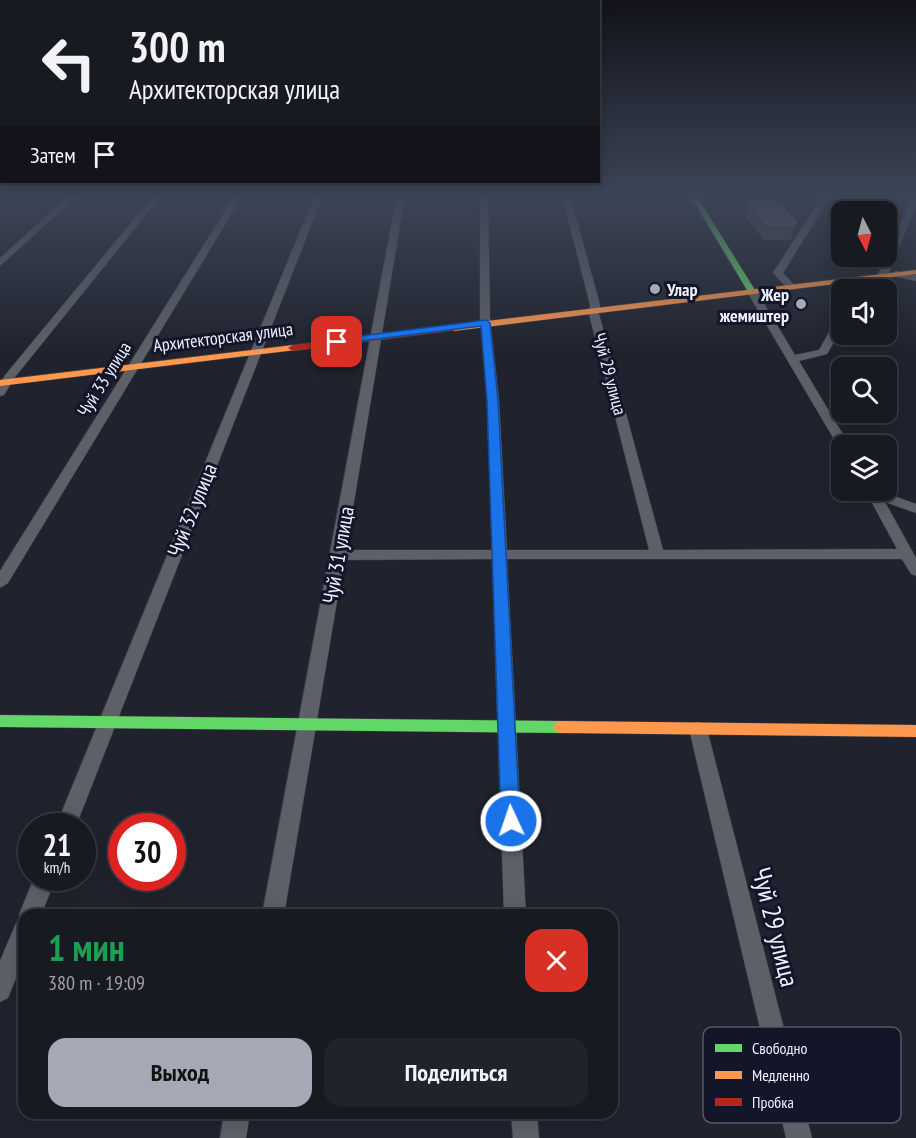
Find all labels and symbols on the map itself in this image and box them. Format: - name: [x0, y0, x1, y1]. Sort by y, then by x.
- north arrow: [831, 201, 897, 267]
- place label: Улар: [666, 278, 698, 301]
- marker: Улар: [648, 282, 662, 296]
- place label: Жер жемиштер: [719, 283, 789, 327]
- marker: Жер жемиштер: [794, 297, 808, 311]
- pin: [311, 316, 362, 367]
- street label: Архитекторская улица: [152, 317, 294, 357]
- street label: Чуй 29 улица: [588, 330, 632, 418]
- street label: Чуй 33 улица: [72, 337, 136, 421]
- street label: Чуй 32 улица: [161, 459, 223, 561]
- street label: Чуй 31 улица: [316, 504, 360, 606]
- position arrow: [479, 789, 543, 853]
- speed limit sign: 30: [108, 813, 186, 891]
- street label: Чуй 29 улица: [745, 864, 807, 990]
- legend: [703, 1027, 901, 1123]
- text: Свободно: [752, 1038, 807, 1058]
- text: Медленно: [752, 1065, 810, 1085]
- text: Пробка: [752, 1092, 794, 1112]

